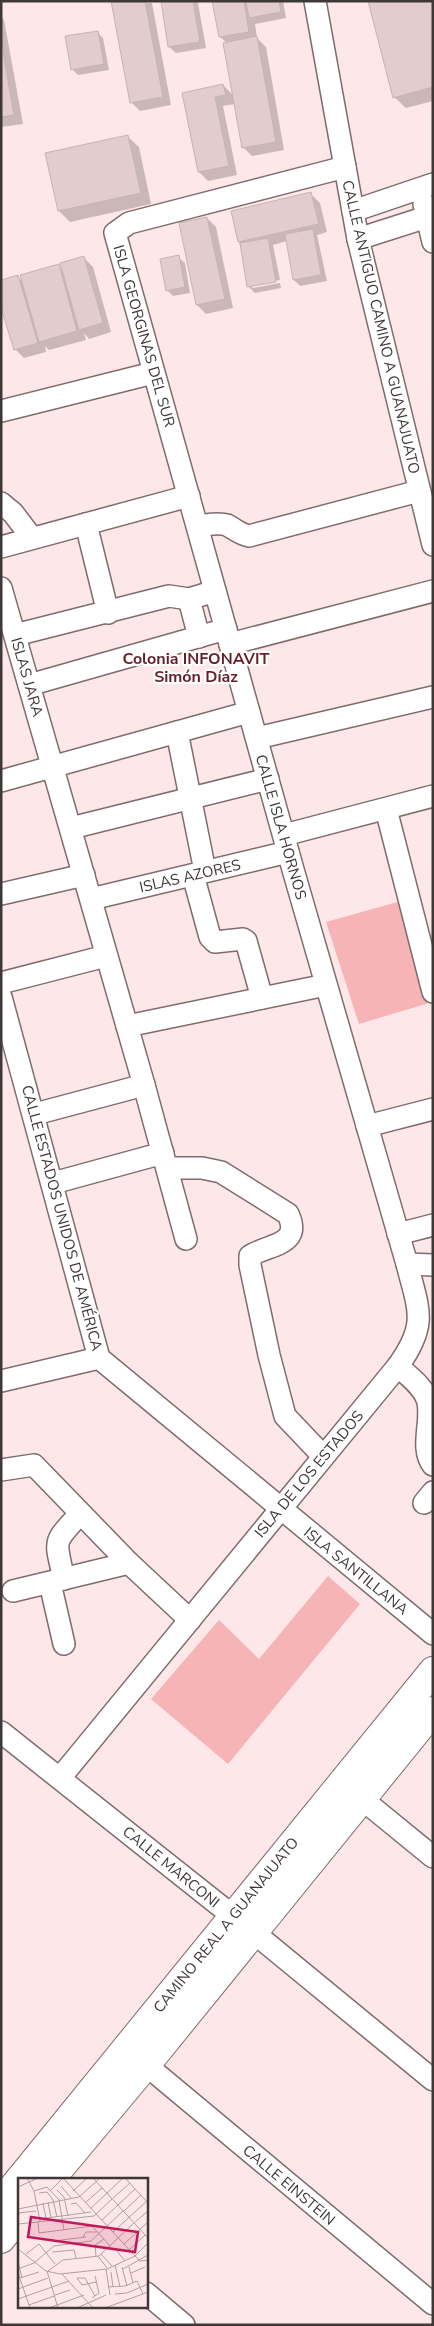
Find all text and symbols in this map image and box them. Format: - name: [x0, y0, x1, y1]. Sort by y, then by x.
- street label: CALLE ANTIGUO CAMINO A GUANAJUATO: [337, 178, 425, 476]
- street label: ISLA GEORGINAS DEL SUR: [108, 243, 180, 429]
- street label: ISLAS JARA: [6, 635, 48, 719]
- district label: Colonia INFONAVIT Simón Díaz: [123, 648, 269, 688]
- street label: CALLE ISLA HORNOS: [251, 752, 311, 902]
- street label: ISLAS AZORES: [137, 855, 243, 897]
- street label: CALLE ESTADOS UNIDOS DE AMÉRICA: [17, 1083, 107, 1353]
- street label: ISLA DE LOS ESTADOS: [250, 1406, 368, 1542]
- street label: ISLA SANTILLANA: [300, 1523, 412, 1619]
- street label: CALLE MARCONI: [118, 1822, 224, 1912]
- street label: CAMINO REAL A GUANAJUATO: [149, 1833, 303, 2017]
- street label: CALLE EINSTEIN: [239, 2140, 339, 2230]
- inset map: [18, 2178, 148, 2308]

